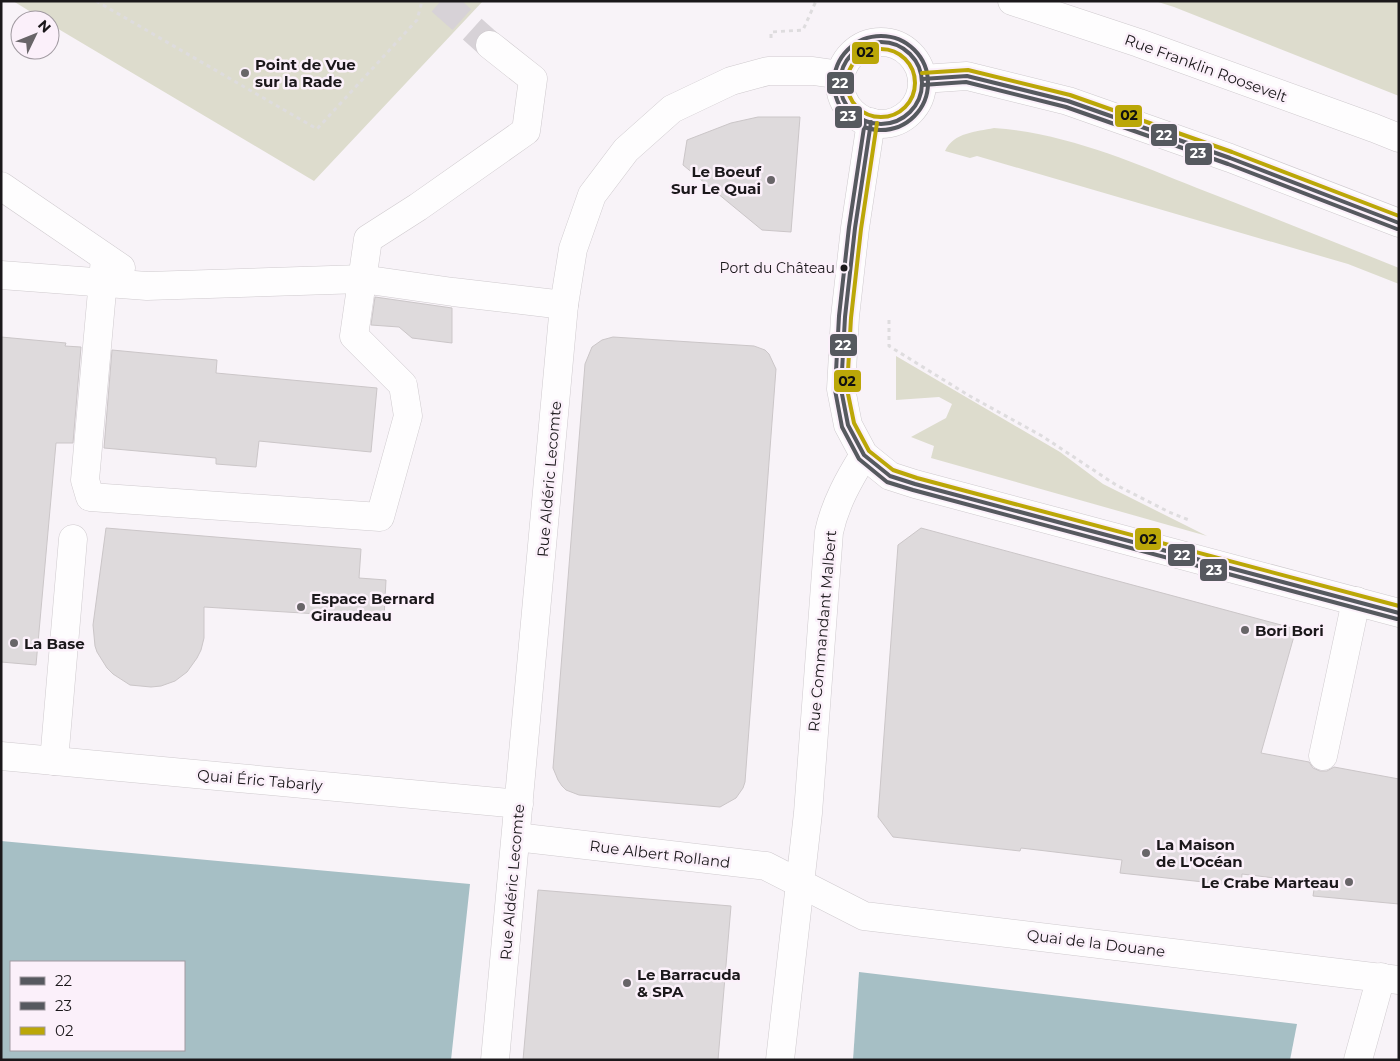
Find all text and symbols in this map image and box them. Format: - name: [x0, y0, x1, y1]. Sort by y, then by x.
- north arrow: [10, 10, 60, 60]
- text: N: [34, 16, 55, 36]
- street label: Rue Franklin Roosevelt: [1122, 30, 1290, 106]
- line badge: 02: [851, 41, 880, 65]
- text: 02: [856, 43, 874, 61]
- place label: Point de Vue sur la Rade: [255, 55, 356, 91]
- marker: Point de Vue sur la Rade: [239, 67, 251, 79]
- line badge: 22: [826, 71, 855, 95]
- text: 22: [832, 74, 848, 92]
- line badge: 02: [1114, 104, 1143, 128]
- line badge: 23: [834, 105, 863, 129]
- text: 02: [1120, 106, 1138, 124]
- text: 23: [840, 107, 856, 125]
- line badge: 22: [1150, 123, 1178, 147]
- text: 22: [1156, 126, 1172, 144]
- line badge: 23: [1184, 142, 1213, 166]
- text: 23: [1190, 144, 1206, 162]
- place label: Le Boeuf Sur Le Quai: [671, 162, 762, 198]
- marker: Le Boeuf Sur Le Quai: [765, 174, 777, 186]
- place label: Port du Château: [720, 259, 835, 277]
- marker: Port du Château: [839, 263, 849, 273]
- line badge: 22: [829, 333, 858, 357]
- text: 22: [835, 336, 851, 354]
- line badge: 02: [833, 369, 862, 393]
- text: 02: [838, 372, 856, 390]
- street label: Rue Aldéric Lecomte: [533, 400, 565, 558]
- line badge: 02: [1134, 527, 1162, 551]
- street label: Rue Commandant Malbert: [804, 529, 840, 733]
- text: 02: [1139, 530, 1157, 548]
- line badge: 22: [1167, 543, 1196, 567]
- text: 22: [1174, 546, 1190, 564]
- line badge: 23: [1199, 558, 1228, 582]
- text: 23: [1206, 561, 1222, 579]
- place label: Espace Bernard Giraudeau: [311, 589, 435, 625]
- marker: Espace Bernard Giraudeau: [295, 601, 307, 613]
- place label: Bori Bori: [1255, 621, 1324, 640]
- marker: Bori Bori: [1239, 624, 1251, 636]
- place label: La Base: [24, 634, 85, 653]
- marker: La Base: [8, 637, 20, 649]
- street label: Quai Éric Tabarly: [196, 765, 324, 795]
- street label: Rue Aldéric Lecomte: [496, 803, 528, 961]
- place label: La Maison de L'Océan: [1156, 835, 1243, 871]
- street label: Rue Albert Rolland: [589, 836, 731, 872]
- marker: La Maison de L'Océan: [1140, 847, 1152, 859]
- place label: Le Crabe Marteau: [1201, 873, 1339, 892]
- marker: Le Crabe Marteau: [1343, 876, 1355, 888]
- street label: Quai de la Douane: [1026, 925, 1166, 961]
- legend: [10, 961, 185, 1051]
- place label: Le Barracuda & SPA: [637, 965, 741, 1001]
- text: 22: [55, 971, 72, 990]
- marker: Le Barracuda & SPA: [621, 977, 633, 989]
- text: 23: [55, 996, 72, 1015]
- text: 02: [55, 1021, 73, 1040]

